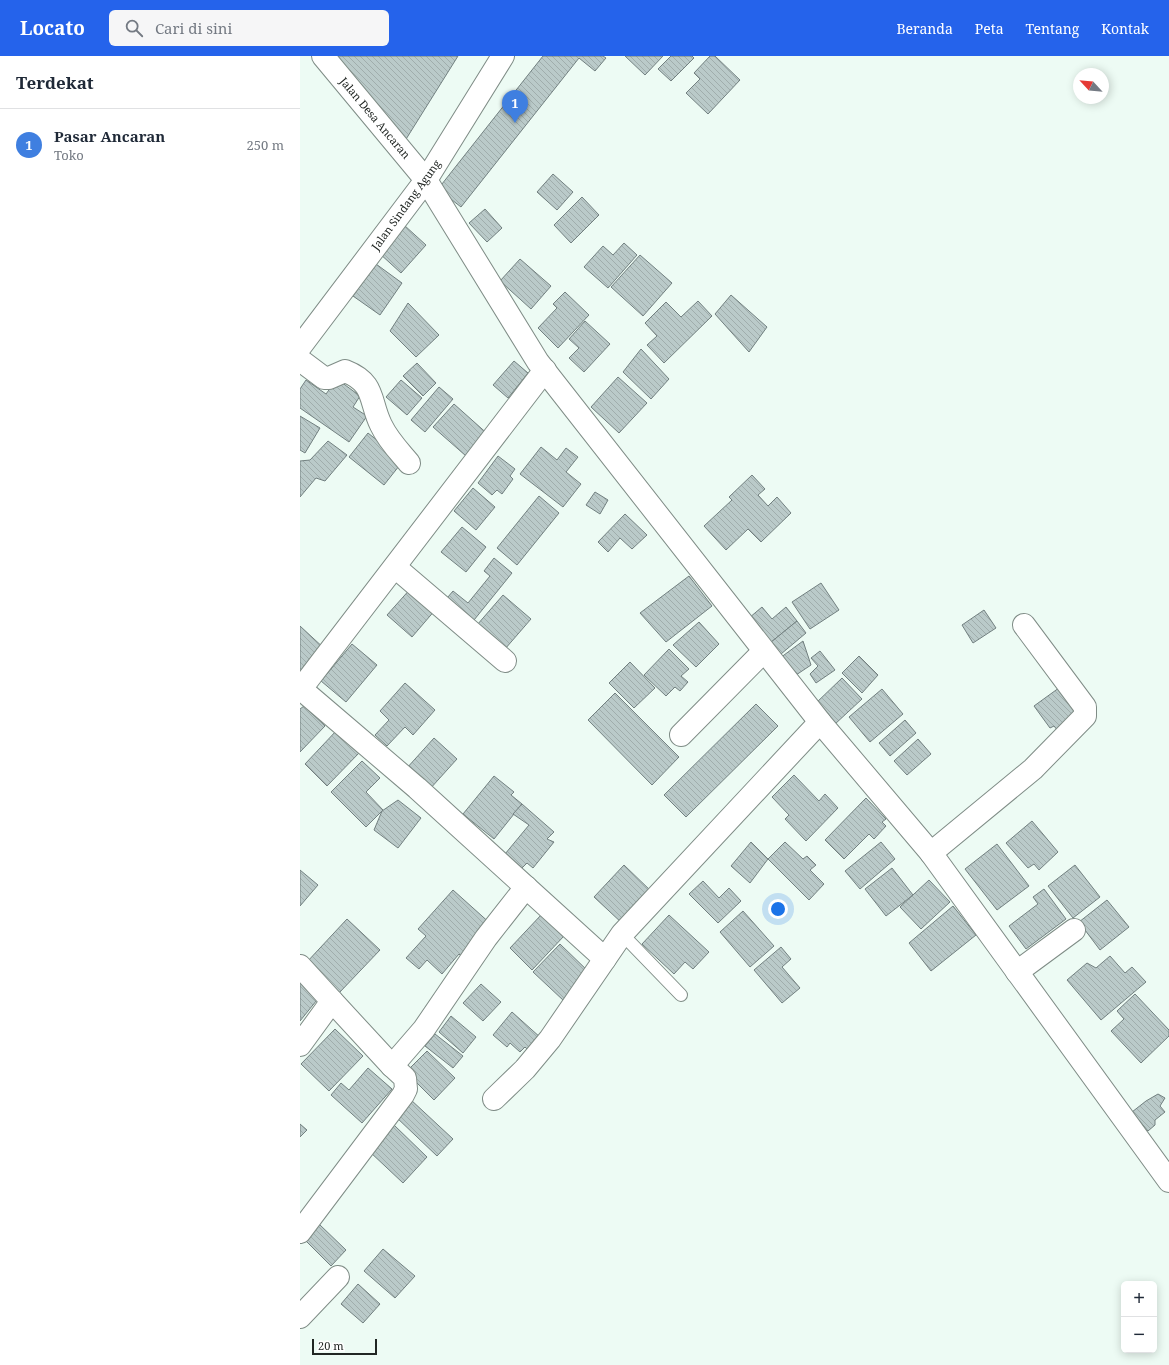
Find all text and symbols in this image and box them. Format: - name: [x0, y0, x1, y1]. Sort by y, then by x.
- search box: [109, 10, 389, 46]
- text: Locato: [20, 15, 85, 41]
- icon: search: [123, 17, 145, 39]
- text: Cari di sini: [155, 18, 232, 38]
- text: Beranda: [896, 19, 953, 38]
- text: Peta: [975, 19, 1004, 38]
- text: Tentang: [1026, 19, 1079, 38]
- text: Kontak: [1101, 19, 1149, 38]
- north arrow: [1073, 68, 1109, 104]
- text: Terdekat: [16, 71, 94, 94]
- street label: Jalan Desa Ancaran: [336, 73, 414, 162]
- pin: 1: [502, 90, 528, 123]
- text: Pasar Ancaran: [54, 126, 165, 146]
- text: 1: [25, 136, 33, 154]
- text: 250 m: [247, 136, 284, 154]
- text: Toko: [54, 146, 84, 164]
- street label: Jalan Sindang Agung: [367, 156, 444, 254]
- your location: [768, 899, 788, 919]
- map controls: [1121, 1281, 1157, 1353]
- button: +: [1121, 1281, 1157, 1317]
- button: −: [1121, 1317, 1157, 1353]
- scale bar: [312, 1337, 377, 1356]
- text: 20 m: [318, 1338, 344, 1353]

